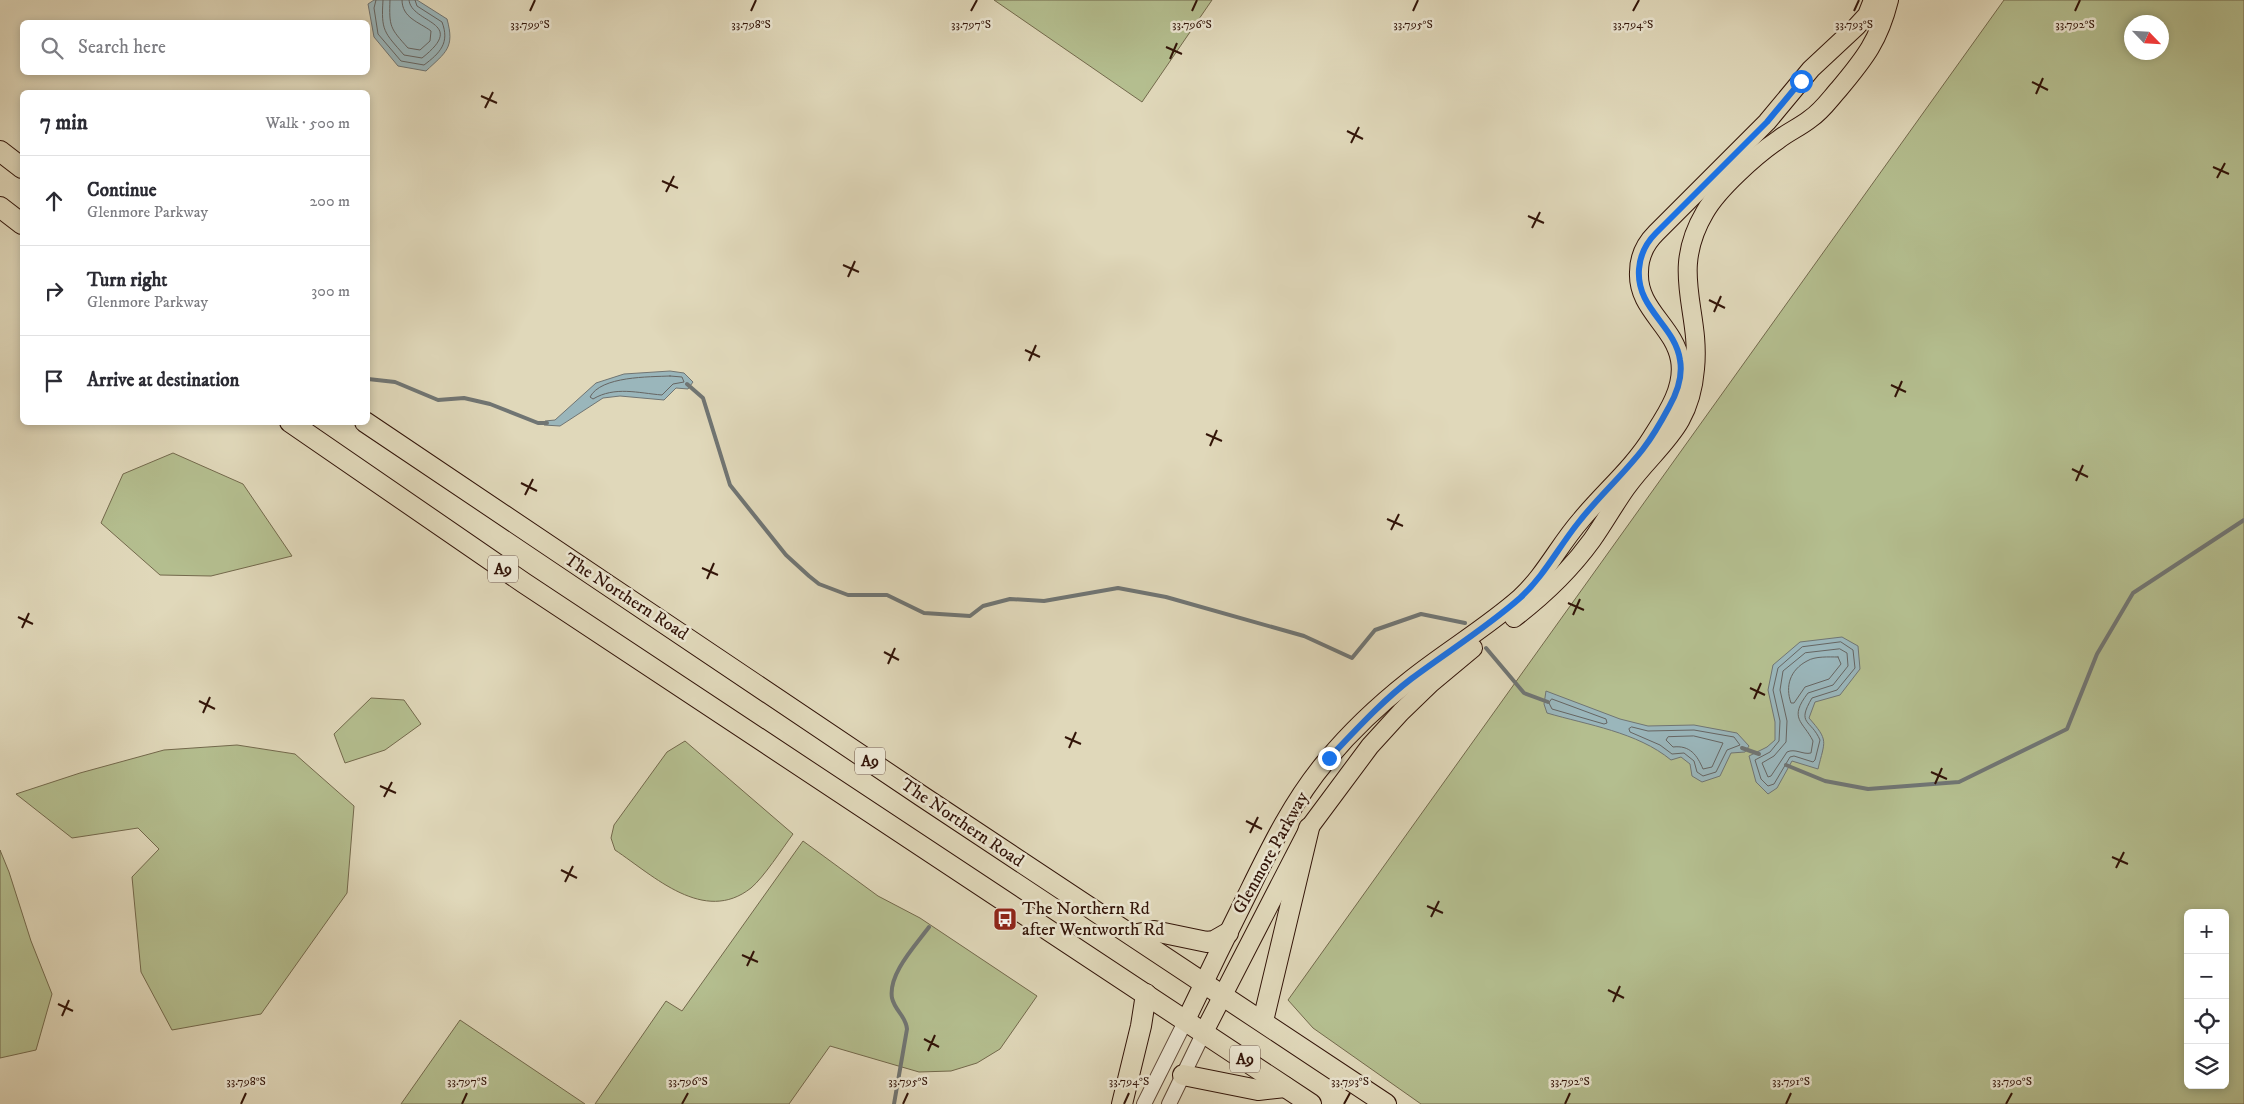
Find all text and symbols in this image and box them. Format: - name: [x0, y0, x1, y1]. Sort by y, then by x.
- north arrow: [2124, 15, 2169, 60]
- text: 33.799°S: [510, 17, 550, 32]
- text: 33.798°S: [731, 17, 771, 32]
- text: 33.797°S: [951, 17, 991, 32]
- text: 33.796°S: [1172, 17, 1212, 32]
- text: 33.795°S: [1393, 17, 1433, 32]
- text: 33.794°S: [1613, 17, 1653, 32]
- text: 33.793°S: [1835, 17, 1873, 32]
- text: 33.792°S: [2055, 17, 2095, 32]
- search box: [20, 20, 370, 75]
- icon: search: [38, 34, 66, 62]
- text: Search here: [78, 36, 166, 59]
- route start: [1790, 70, 1813, 93]
- text: 7 min: [40, 110, 88, 136]
- text: Walk · 500 m: [265, 113, 350, 133]
- text: Continue: [87, 179, 157, 202]
- icon: ahead: [40, 187, 68, 215]
- text: 200 m: [309, 191, 350, 211]
- text: Glenmore Parkway: [87, 202, 208, 222]
- text: Turn right: [87, 269, 167, 292]
- icon: right: [40, 277, 68, 305]
- text: 300 m: [311, 281, 350, 301]
- text: Glenmore Parkway: [87, 292, 208, 312]
- icon: arrive: [40, 367, 68, 395]
- text: Arrive at destination: [87, 369, 239, 392]
- street label: The Northern Road: [560, 549, 692, 645]
- road number: A9: [488, 556, 518, 582]
- route end: [1318, 747, 1341, 770]
- road number: A9: [855, 748, 885, 774]
- street label: The Northern Road: [896, 774, 1028, 872]
- street label: Glenmore Parkway: [1228, 788, 1314, 918]
- place label: The Northern Rd after Wentworth Rd: [1022, 898, 1164, 941]
- bus stop icon: The Northern Rd after Wentworth Rd: [992, 906, 1018, 932]
- map controls: [2184, 909, 2229, 1089]
- button: +: [2184, 909, 2229, 954]
- button: −: [2184, 954, 2229, 999]
- button: locate: [2184, 999, 2229, 1044]
- button: layers: [2184, 1044, 2229, 1089]
- road number: A9: [1230, 1046, 1260, 1072]
- text: 33.798°S: [226, 1074, 266, 1089]
- text: 33.797°S: [447, 1074, 487, 1089]
- text: 33.796°S: [668, 1074, 708, 1089]
- text: 33.795°S: [888, 1074, 928, 1089]
- text: 33.794°S: [1109, 1074, 1149, 1089]
- text: 33.793°S: [1331, 1074, 1369, 1089]
- text: 33.792°S: [1550, 1074, 1590, 1089]
- text: 33.791°S: [1772, 1074, 1810, 1089]
- text: 33.790°S: [1992, 1074, 2032, 1089]

